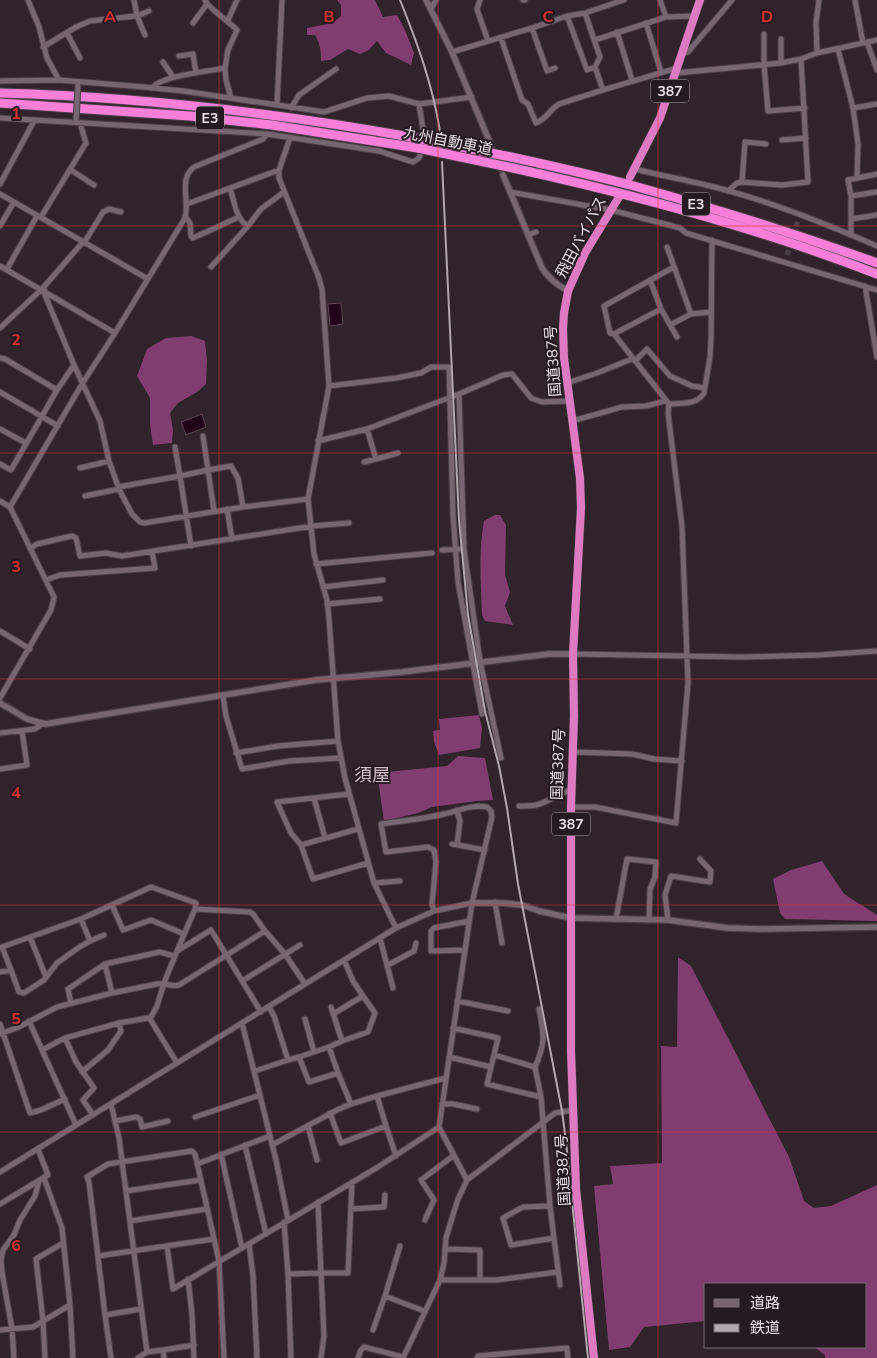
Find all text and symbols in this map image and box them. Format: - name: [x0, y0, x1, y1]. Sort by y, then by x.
- text: A: [104, 6, 116, 28]
- text: B: [323, 6, 335, 28]
- text: C: [543, 6, 554, 28]
- text: D: [761, 6, 773, 28]
- road number: 387: [651, 80, 689, 102]
- text: 1: [11, 103, 21, 125]
- road number: E3: [196, 106, 224, 130]
- street label: 九州自動車道: [402, 123, 494, 159]
- road number: E3: [682, 192, 710, 215]
- street label: 飛田バイパス: [551, 193, 611, 281]
- street label: 国道387号: [541, 324, 565, 398]
- text: 2: [11, 329, 21, 351]
- text: 3: [11, 556, 21, 578]
- street label: 国道387号: [547, 728, 569, 800]
- district label: 須屋: [354, 763, 390, 787]
- text: 4: [11, 782, 21, 804]
- road number: 387: [552, 812, 590, 836]
- text: 5: [11, 1008, 21, 1030]
- street label: 国道387号: [551, 1134, 575, 1206]
- text: 6: [11, 1235, 21, 1257]
- legend: [704, 1283, 867, 1348]
- text: 道路: [750, 1293, 780, 1313]
- text: 鉄道: [750, 1318, 780, 1338]

